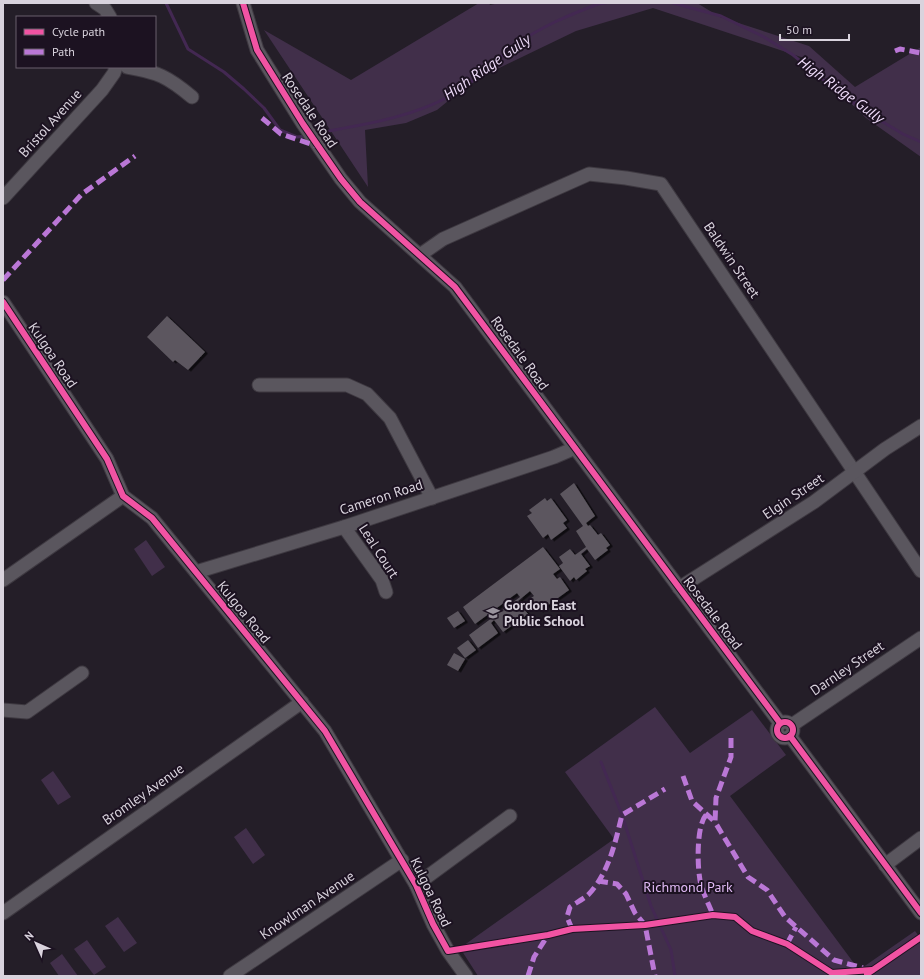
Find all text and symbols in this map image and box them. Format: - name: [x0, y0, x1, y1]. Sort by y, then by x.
- legend: [16, 16, 156, 68]
- scale bar: [780, 16, 849, 42]
- text: 50 m: [786, 22, 812, 37]
- text: Cycle path: [52, 24, 105, 39]
- water label: High Ridge Gully: [439, 29, 535, 104]
- text: Path: [52, 44, 75, 59]
- water label: High Ridge Gully: [794, 52, 889, 128]
- street label: Rosedale Road: [278, 69, 342, 151]
- street label: Bristol Avenue: [15, 85, 85, 161]
- street label: Baldwin Street: [700, 219, 764, 302]
- street label: Rosedale Road: [487, 312, 553, 394]
- street label: Kulgoa Road: [25, 319, 81, 391]
- street label: Elgin Street: [759, 469, 827, 523]
- street label: Cameron Road: [337, 475, 425, 519]
- street label: Leal Court: [355, 521, 403, 582]
- street label: Rosedale Road: [680, 573, 746, 653]
- street label: Kulgoa Road: [213, 577, 275, 647]
- place label: Gordon East Public School: [504, 596, 585, 630]
- school or university icon: Gordon East Public School: [485, 605, 501, 621]
- street label: Darnley Street: [807, 637, 887, 699]
- street label: Bromley Avenue: [99, 759, 187, 829]
- street label: Kulgoa Road: [406, 854, 456, 930]
- street label: Knowlman Avenue: [256, 867, 358, 943]
- park label: Richmond Park: [643, 878, 733, 896]
- north arrow: [16, 923, 56, 963]
- text: N: [21, 928, 36, 943]

